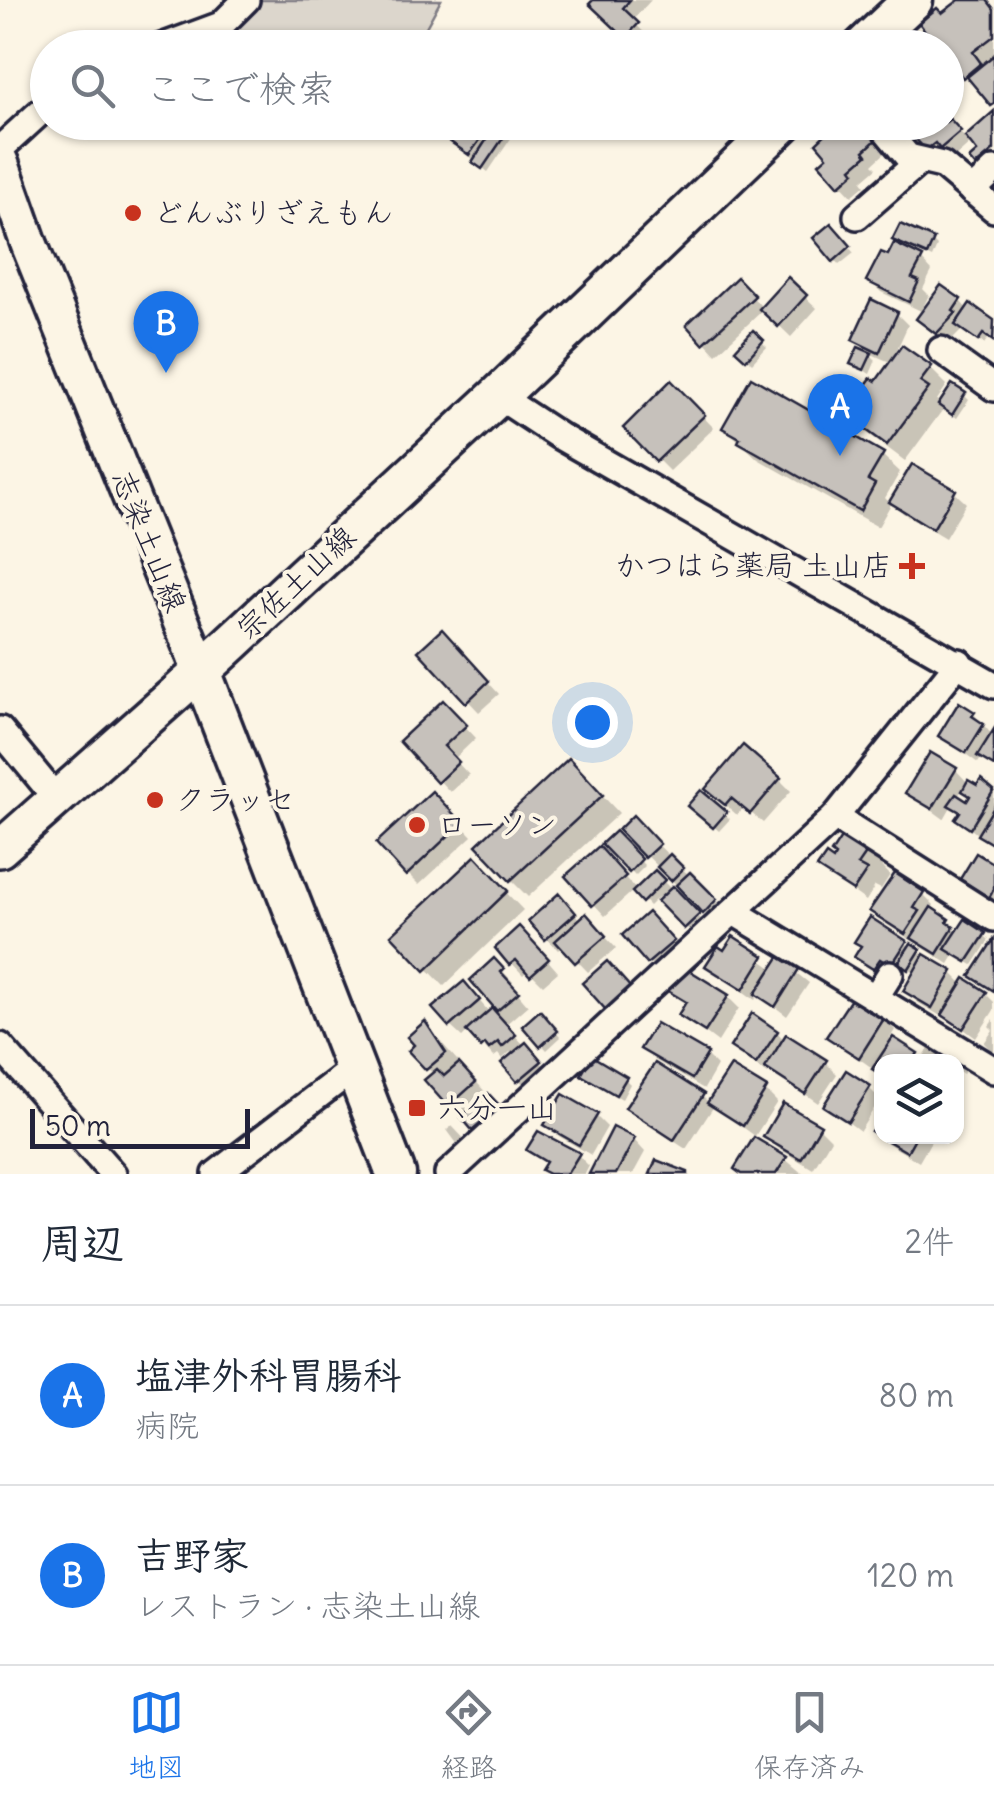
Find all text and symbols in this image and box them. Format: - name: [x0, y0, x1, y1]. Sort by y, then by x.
- search box: [30, 30, 964, 140]
- icon: search: [65, 58, 120, 113]
- text: ここで検索: [145, 65, 335, 112]
- place label: どんぶりざえもん: [153, 193, 394, 231]
- marker: どんぶりざえもん: [122, 202, 144, 224]
- pin: B: [134, 290, 198, 373]
- pin: A: [808, 374, 872, 456]
- street label: 志染土山線: [104, 464, 196, 617]
- street label: 宗佐土山線: [228, 517, 363, 647]
- place label: かつはら薬局 土山店: [615, 546, 892, 584]
- marker: かつはら薬局 土山店: [901, 555, 923, 577]
- your location: [567, 697, 618, 748]
- place label: クラッセ: [175, 780, 295, 818]
- marker: クラッセ: [144, 789, 166, 811]
- place label: ローソン: [437, 805, 557, 843]
- marker: ローソン: [406, 814, 428, 836]
- map controls: [874, 1054, 964, 1144]
- button: layers: [874, 1054, 964, 1144]
- place label: 六分一山: [437, 1088, 557, 1126]
- marker: 六分一山: [406, 1097, 428, 1119]
- scale bar: [30, 1104, 250, 1148]
- text: 50 m: [45, 1108, 111, 1144]
- text: 周辺: [40, 1217, 124, 1269]
- text: 2件: [904, 1221, 954, 1262]
- text: 塩津外科胃腸科: [135, 1352, 401, 1399]
- text: A: [62, 1375, 83, 1416]
- text: 80 m: [879, 1375, 954, 1416]
- text: 病院: [135, 1405, 199, 1446]
- text: 吉野家: [135, 1532, 249, 1579]
- text: B: [62, 1555, 83, 1596]
- text: 120 m: [867, 1555, 954, 1596]
- text: レストラン · 志染土山線: [135, 1585, 480, 1626]
- tab: 地図: [128, 1685, 184, 1785]
- tab: 経路: [441, 1685, 497, 1785]
- tab: 保存済み: [754, 1685, 866, 1785]

